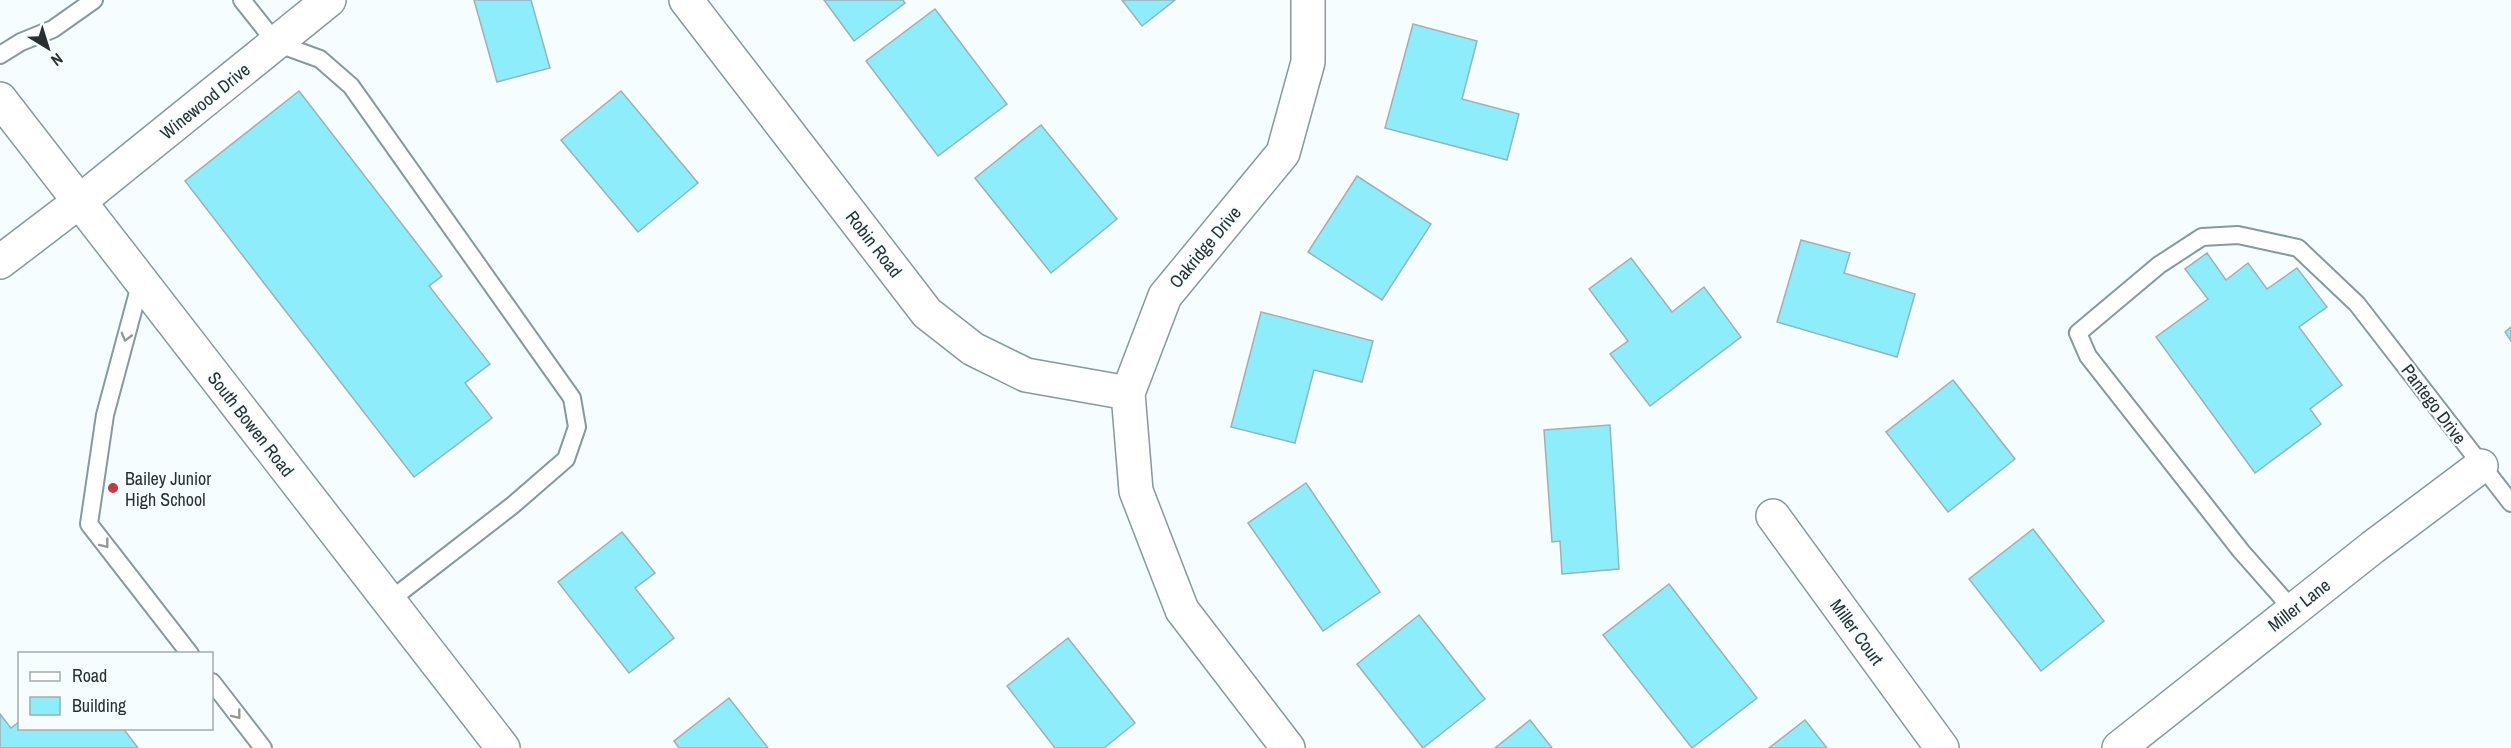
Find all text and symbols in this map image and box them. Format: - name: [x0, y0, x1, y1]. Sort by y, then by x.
- north arrow: [18, 18, 78, 78]
- text: N: [47, 48, 68, 71]
- street label: Winewood Drive: [155, 57, 255, 145]
- street label: Oakridge Drive: [1163, 201, 1247, 293]
- street label: Robin Road: [840, 205, 908, 283]
- one-way arrow: [121, 331, 133, 342]
- street label: Pantego Drive: [2396, 359, 2472, 449]
- street label: South Bowen Road: [202, 366, 300, 482]
- place label: Bailey Junior High School: [125, 466, 211, 512]
- marker: Bailey Junior High School: [106, 481, 120, 495]
- one-way arrow: [97, 537, 108, 548]
- street label: Miller Lane: [2263, 573, 2335, 637]
- street label: Miller Court: [1824, 594, 1890, 670]
- legend: [18, 652, 213, 730]
- text: Road: [72, 663, 107, 688]
- text: Building: [72, 693, 127, 718]
- one-way arrow: [230, 708, 241, 719]

